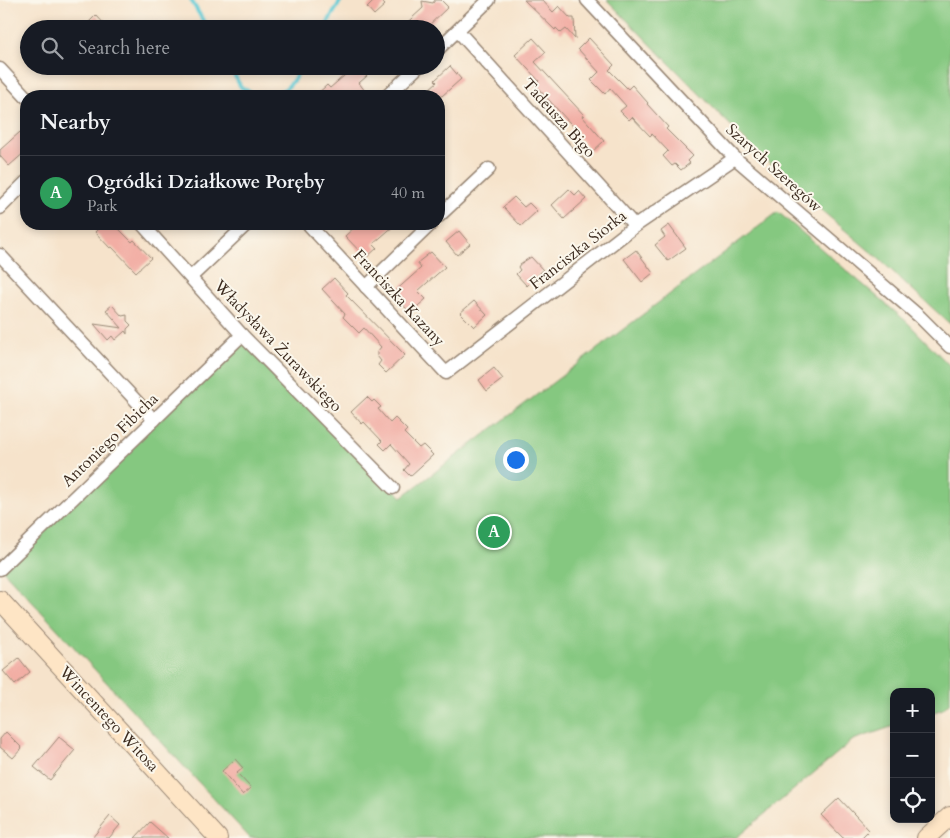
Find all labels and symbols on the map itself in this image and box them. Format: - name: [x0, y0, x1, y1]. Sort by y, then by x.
- street label: Tadeusza Bigo: [517, 74, 601, 163]
- street label: Szarych Szeregów: [721, 119, 827, 217]
- street label: Franciszka Siorka: [525, 205, 631, 295]
- street label: Franciszka Kazany: [348, 245, 450, 352]
- street label: Władysława Żurawskiego: [208, 274, 347, 417]
- street label: Antoniego Fibicha: [57, 388, 163, 492]
- your location: [503, 447, 529, 473]
- pin: A: [478, 513, 510, 551]
- street label: Wincentego Witosa: [53, 661, 164, 777]

